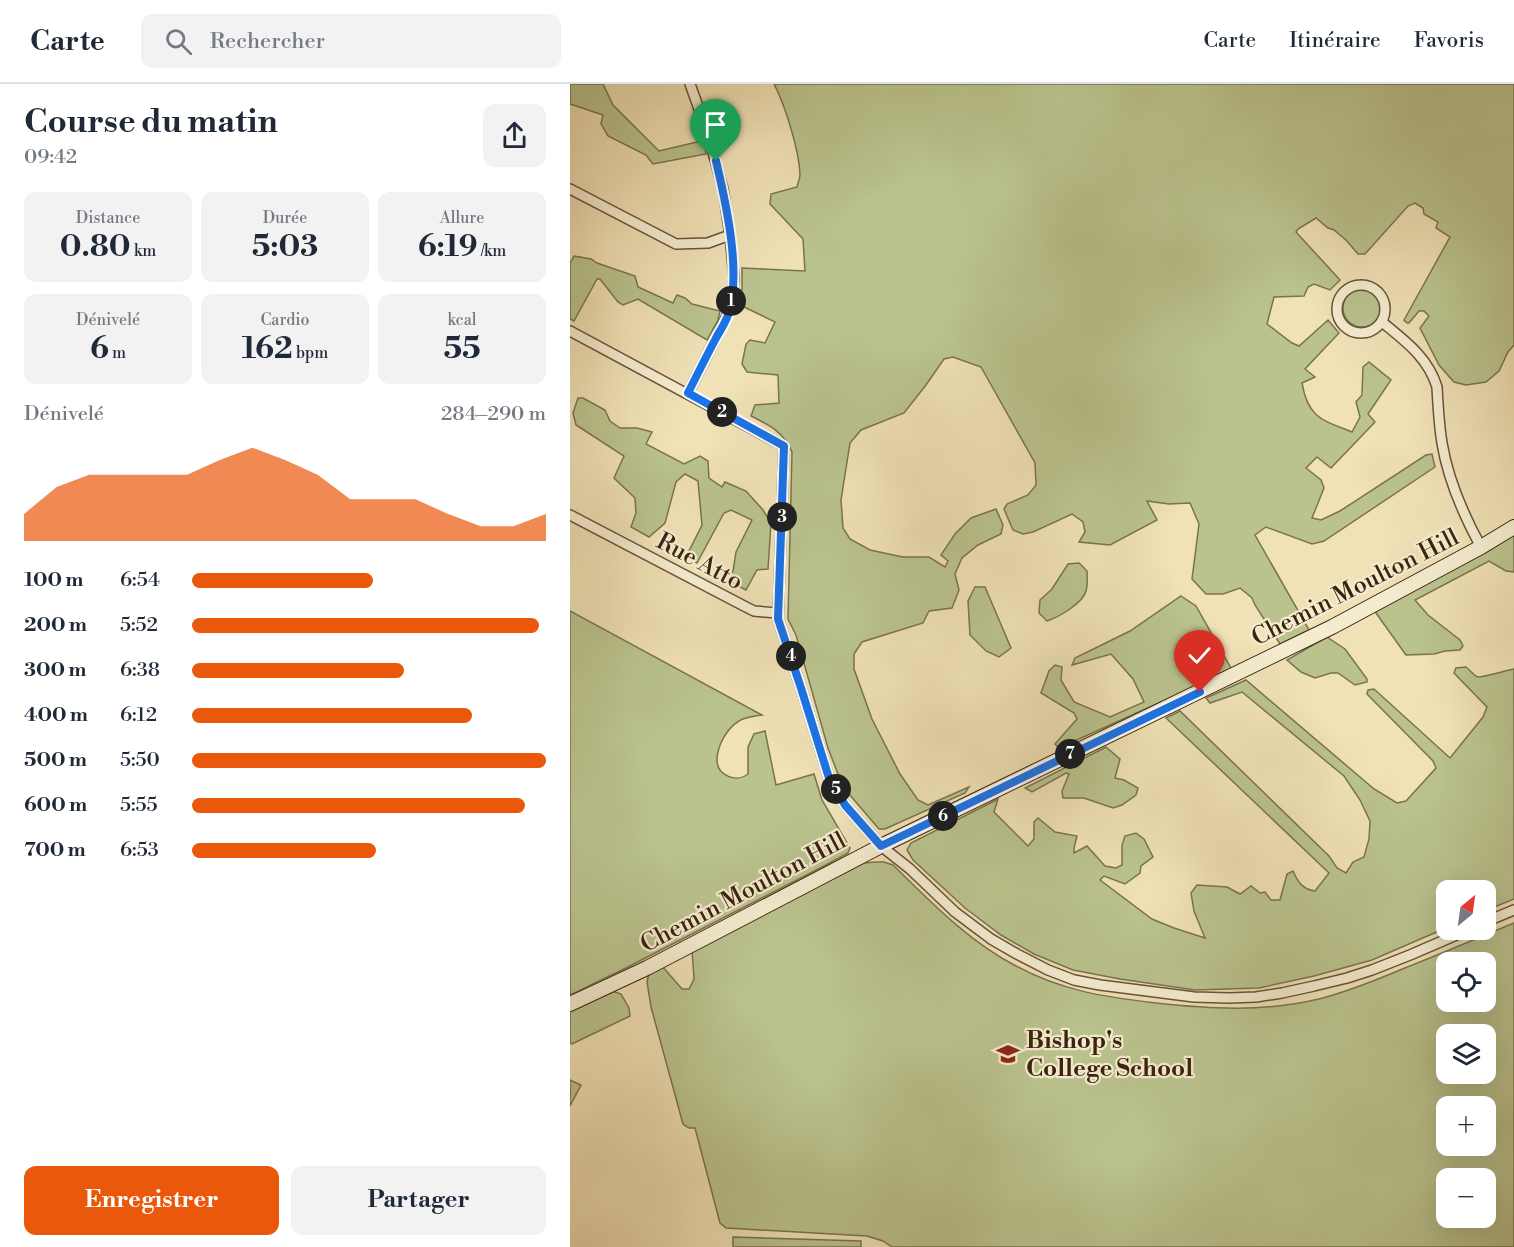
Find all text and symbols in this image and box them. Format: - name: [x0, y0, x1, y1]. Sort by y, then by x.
- search box: [141, 14, 561, 68]
- text: Carte: [30, 24, 105, 59]
- icon: search: [162, 25, 195, 58]
- text: Rechercher: [210, 28, 325, 55]
- text: Carte: [1204, 28, 1256, 54]
- text: Itinéraire: [1289, 28, 1381, 54]
- text: Favoris: [1414, 28, 1484, 54]
- pin: [690, 99, 741, 161]
- text: Course du matin: [24, 102, 278, 143]
- button: share: [483, 104, 546, 167]
- icon: arrive: [699, 108, 732, 141]
- text: 09:42: [24, 145, 77, 170]
- text: Distance: [76, 208, 140, 228]
- text: Durée: [263, 208, 307, 228]
- text: Allure: [440, 208, 484, 228]
- text: 0.80: [60, 228, 131, 266]
- text: 5:03: [252, 228, 318, 266]
- text: 6:19: [418, 228, 478, 266]
- text: km: [131, 241, 156, 261]
- text: /km: [478, 241, 506, 261]
- pin: 1: [716, 286, 746, 316]
- text: 1: [727, 291, 735, 311]
- text: Dénivelé: [76, 310, 140, 330]
- text: Cardio: [260, 310, 310, 330]
- text: kcal: [447, 310, 477, 330]
- text: 6: [90, 330, 109, 368]
- text: 162: [242, 330, 293, 368]
- text: 55: [443, 330, 481, 368]
- text: m: [109, 343, 126, 363]
- text: bpm: [293, 343, 328, 363]
- pin: 2: [707, 397, 737, 427]
- text: Dénivelé: [24, 402, 104, 427]
- text: 284–290 m: [441, 402, 546, 427]
- text: 2: [717, 402, 727, 422]
- pin: 3: [767, 502, 797, 532]
- text: 3: [777, 507, 787, 527]
- street label: Chemin Moulton Hill: [1247, 523, 1464, 653]
- street label: Rue Atto: [651, 527, 748, 597]
- text: 100 m: [24, 568, 83, 593]
- text: 6:54: [120, 568, 160, 593]
- text: 200 m: [24, 613, 87, 638]
- text: 5:52: [120, 613, 158, 638]
- pin: [1174, 630, 1225, 692]
- icon: check: [1183, 639, 1216, 672]
- pin: 4: [776, 641, 806, 671]
- text: 4: [786, 646, 796, 666]
- text: 300 m: [24, 658, 87, 683]
- text: 6:38: [120, 658, 160, 683]
- text: 400 m: [24, 703, 88, 728]
- text: 6:12: [120, 703, 157, 728]
- pin: 7: [1055, 739, 1085, 769]
- text: 7: [1065, 744, 1075, 764]
- text: 500 m: [24, 748, 87, 773]
- text: 5:50: [120, 748, 160, 773]
- pin: 5: [821, 774, 851, 804]
- text: 5: [831, 779, 841, 799]
- text: 600 m: [24, 793, 87, 818]
- text: 5:55: [120, 793, 158, 818]
- pin: 6: [928, 801, 958, 831]
- text: 6: [938, 806, 948, 826]
- street label: Chemin Moulton Hill: [635, 826, 852, 960]
- text: 700 m: [24, 838, 86, 863]
- text: 6:53: [120, 838, 159, 863]
- north arrow: [1436, 880, 1496, 940]
- map controls: [1436, 880, 1496, 1228]
- button: locate: [1436, 952, 1496, 1012]
- button: layers: [1436, 1024, 1496, 1084]
- place label: Bishop's College School: [1026, 1026, 1193, 1084]
- school or university icon: Bishop's College School: [995, 1041, 1021, 1067]
- button: +: [1436, 1096, 1496, 1156]
- button: Enregistrer: [24, 1166, 279, 1235]
- button: Partager: [291, 1166, 546, 1235]
- button: −: [1436, 1168, 1496, 1228]

